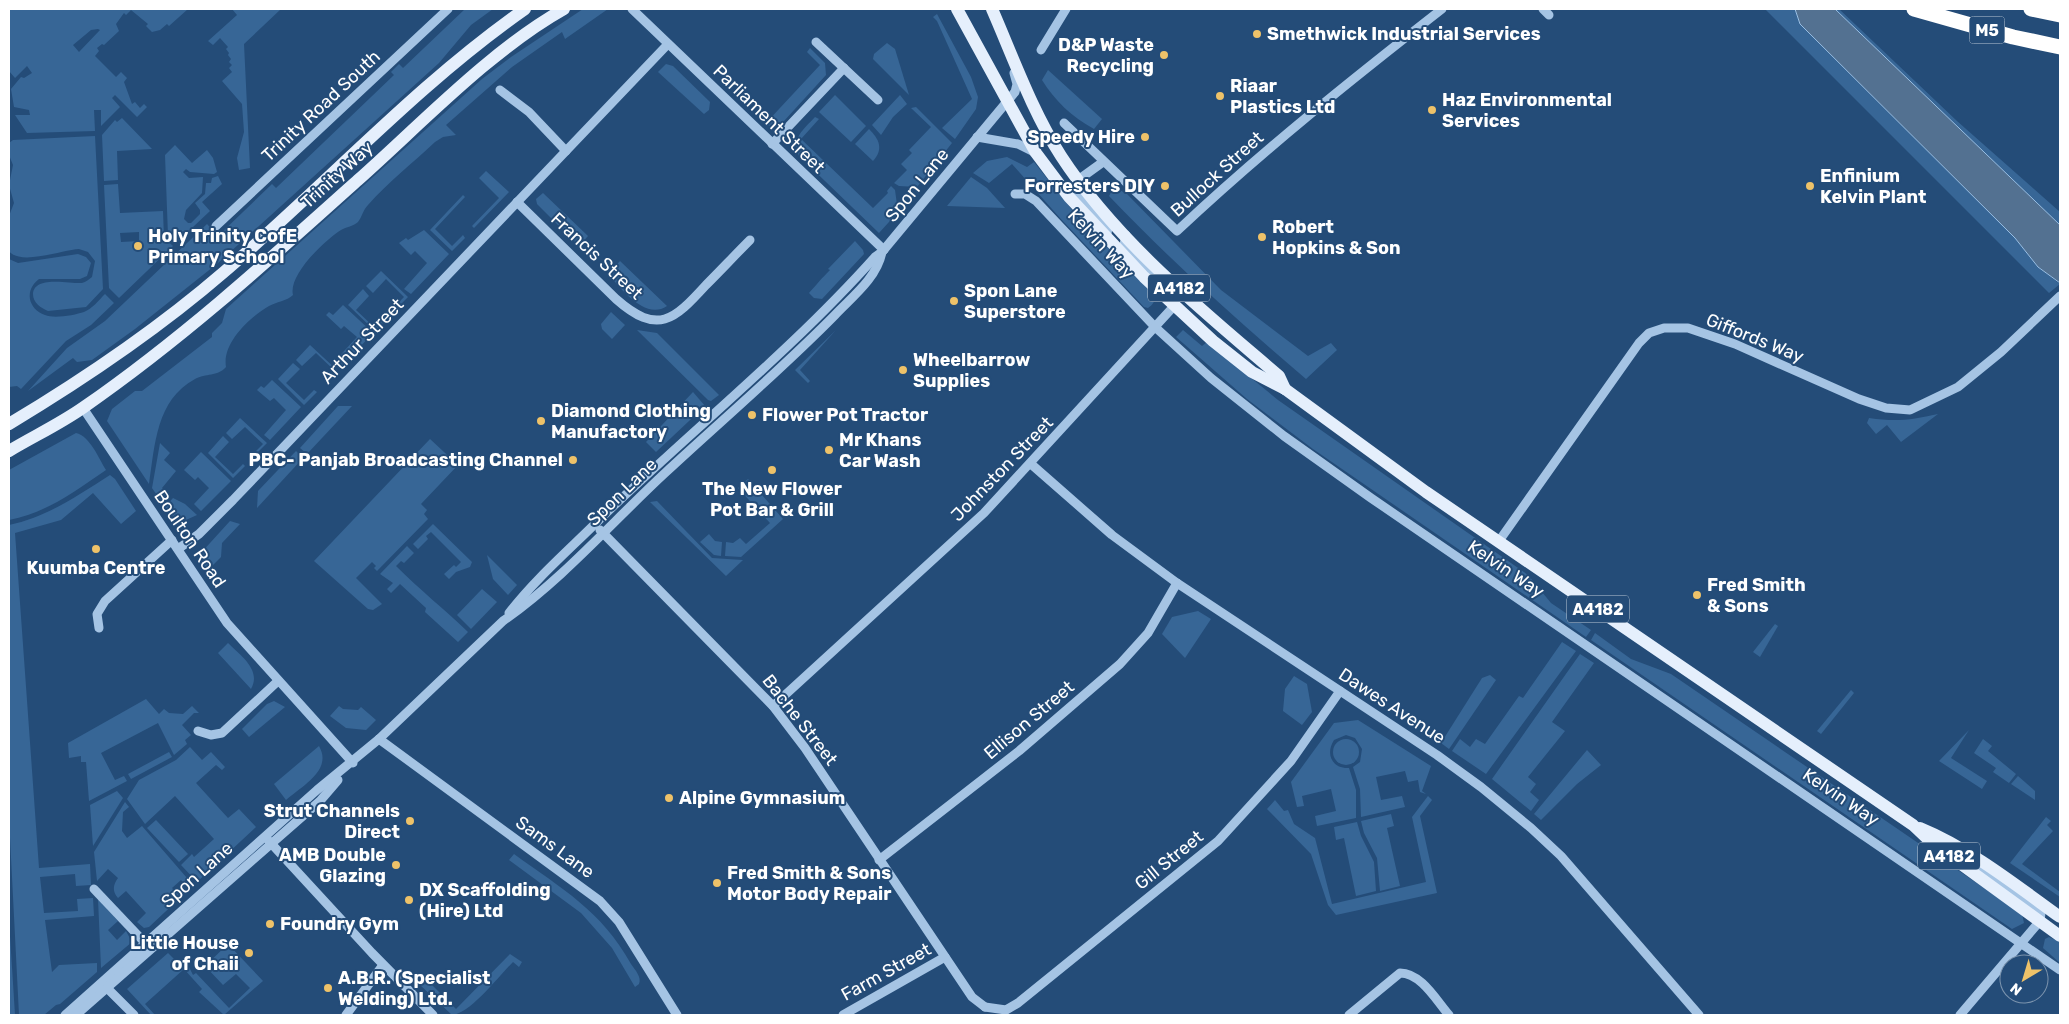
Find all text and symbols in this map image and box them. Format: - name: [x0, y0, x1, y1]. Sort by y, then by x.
- road number: M5: [1970, 16, 2004, 44]
- place label: Smethwick Industrial Services: [1267, 23, 1541, 45]
- marker: Smethwick Industrial Services: [1251, 28, 1263, 40]
- place label: D&P Waste Recycling: [1058, 34, 1154, 77]
- street label: Trinity Road South: [257, 46, 385, 166]
- marker: D&P Waste Recycling: [1158, 49, 1170, 61]
- street label: Parliament Street: [708, 60, 830, 178]
- place label: Riaar Plastics Ltd: [1230, 75, 1335, 118]
- place label: Haz Environmental Services: [1442, 89, 1612, 132]
- marker: Riaar Plastics Ltd: [1214, 90, 1226, 102]
- marker: Haz Environmental Services: [1426, 104, 1438, 116]
- place label: Speedy Hire: [1027, 126, 1135, 148]
- street label: Bullock Street: [1166, 127, 1268, 221]
- marker: Speedy Hire: [1139, 131, 1151, 143]
- street label: Trinity Way: [296, 137, 378, 213]
- street label: Spon Lane: [881, 144, 953, 226]
- place label: Enfinium Kelvin Plant: [1820, 165, 1926, 208]
- place label: Forresters DIY: [1024, 175, 1155, 197]
- marker: Forresters DIY: [1159, 180, 1171, 192]
- marker: Enfinium Kelvin Plant: [1804, 180, 1816, 192]
- street label: Kelvin Way: [1063, 204, 1139, 284]
- street label: Francis Street: [546, 208, 648, 304]
- place label: Robert Hopkins & Son: [1272, 216, 1401, 259]
- place label: Holy Trinity CofE Primary School: [148, 225, 297, 268]
- marker: Robert Hopkins & Son: [1256, 231, 1268, 243]
- marker: Holy Trinity CofE Primary School: [132, 240, 144, 252]
- road number: A4182: [1148, 274, 1210, 302]
- place label: Spon Lane Superstore: [964, 280, 1066, 323]
- street label: Arthur Street: [316, 294, 408, 388]
- marker: Spon Lane Superstore: [948, 295, 960, 307]
- street label: Giffords Way: [1703, 308, 1807, 368]
- place label: Wheelbarrow Supplies: [913, 349, 1030, 392]
- marker: Wheelbarrow Supplies: [897, 364, 909, 376]
- place label: Diamond Clothing Manufactory: [551, 400, 711, 443]
- place label: Flower Pot Tractor: [762, 404, 928, 426]
- marker: Flower Pot Tractor: [746, 409, 758, 421]
- street label: Johnston Street: [946, 412, 1058, 526]
- marker: Diamond Clothing Manufactory: [535, 415, 547, 427]
- place label: Mr Khans Car Wash: [839, 429, 921, 472]
- marker: Mr Khans Car Wash: [823, 444, 835, 456]
- place label: PBC- Panjab Broadcasting Channel: [249, 449, 563, 471]
- street label: Spon Lane: [582, 453, 662, 531]
- marker: PBC- Panjab Broadcasting Channel: [567, 454, 579, 466]
- marker: The New Flower Pot Bar & Grill: [766, 464, 778, 476]
- place label: The New Flower Pot Bar & Grill: [702, 478, 842, 521]
- street label: Boulton Road: [149, 486, 231, 592]
- street label: Kelvin Way: [1463, 535, 1549, 603]
- marker: Kuumba Centre: [90, 543, 102, 555]
- place label: Kuumba Centre: [27, 557, 166, 579]
- place label: Fred Smith & Sons: [1707, 574, 1806, 617]
- marker: Fred Smith & Sons: [1691, 589, 1703, 601]
- road number: A4182: [1567, 596, 1629, 622]
- street label: Dawes Avenue: [1335, 663, 1449, 749]
- street label: Bache Street: [758, 670, 842, 770]
- street label: Ellison Street: [979, 676, 1079, 764]
- street label: Kelvin Way: [1798, 763, 1884, 831]
- place label: Alpine Gymnasium: [679, 787, 845, 809]
- marker: Alpine Gymnasium: [663, 792, 675, 804]
- place label: Strut Channels Direct: [264, 800, 400, 843]
- street label: Sams Lane: [511, 811, 599, 883]
- marker: Strut Channels Direct: [404, 815, 416, 827]
- street label: Gill Street: [1130, 826, 1208, 894]
- street label: Spon Lane: [157, 837, 237, 913]
- road number: A4182: [1918, 842, 1980, 869]
- place label: AMB Double Glazing: [279, 844, 386, 887]
- marker: AMB Double Glazing: [390, 859, 402, 871]
- place label: Fred Smith & Sons Motor Body Repair: [727, 862, 891, 905]
- marker: Fred Smith & Sons Motor Body Repair: [711, 877, 723, 889]
- place label: DX Scaffolding (Hire) Ltd: [419, 879, 551, 922]
- marker: DX Scaffolding (Hire) Ltd: [403, 894, 415, 906]
- place label: Foundry Gym: [280, 913, 399, 935]
- marker: Foundry Gym: [264, 918, 276, 930]
- place label: Little House of Chaii: [130, 932, 239, 975]
- street label: Farm Street: [837, 938, 935, 1006]
- marker: Little House of Chaii: [243, 947, 255, 959]
- north arrow: [1999, 954, 2049, 1004]
- place label: A.B.R. (Specialist Welding) Ltd.: [338, 967, 491, 1010]
- text: N: [2007, 979, 2026, 999]
- marker: A.B.R. (Specialist Welding) Ltd.: [322, 982, 334, 994]

